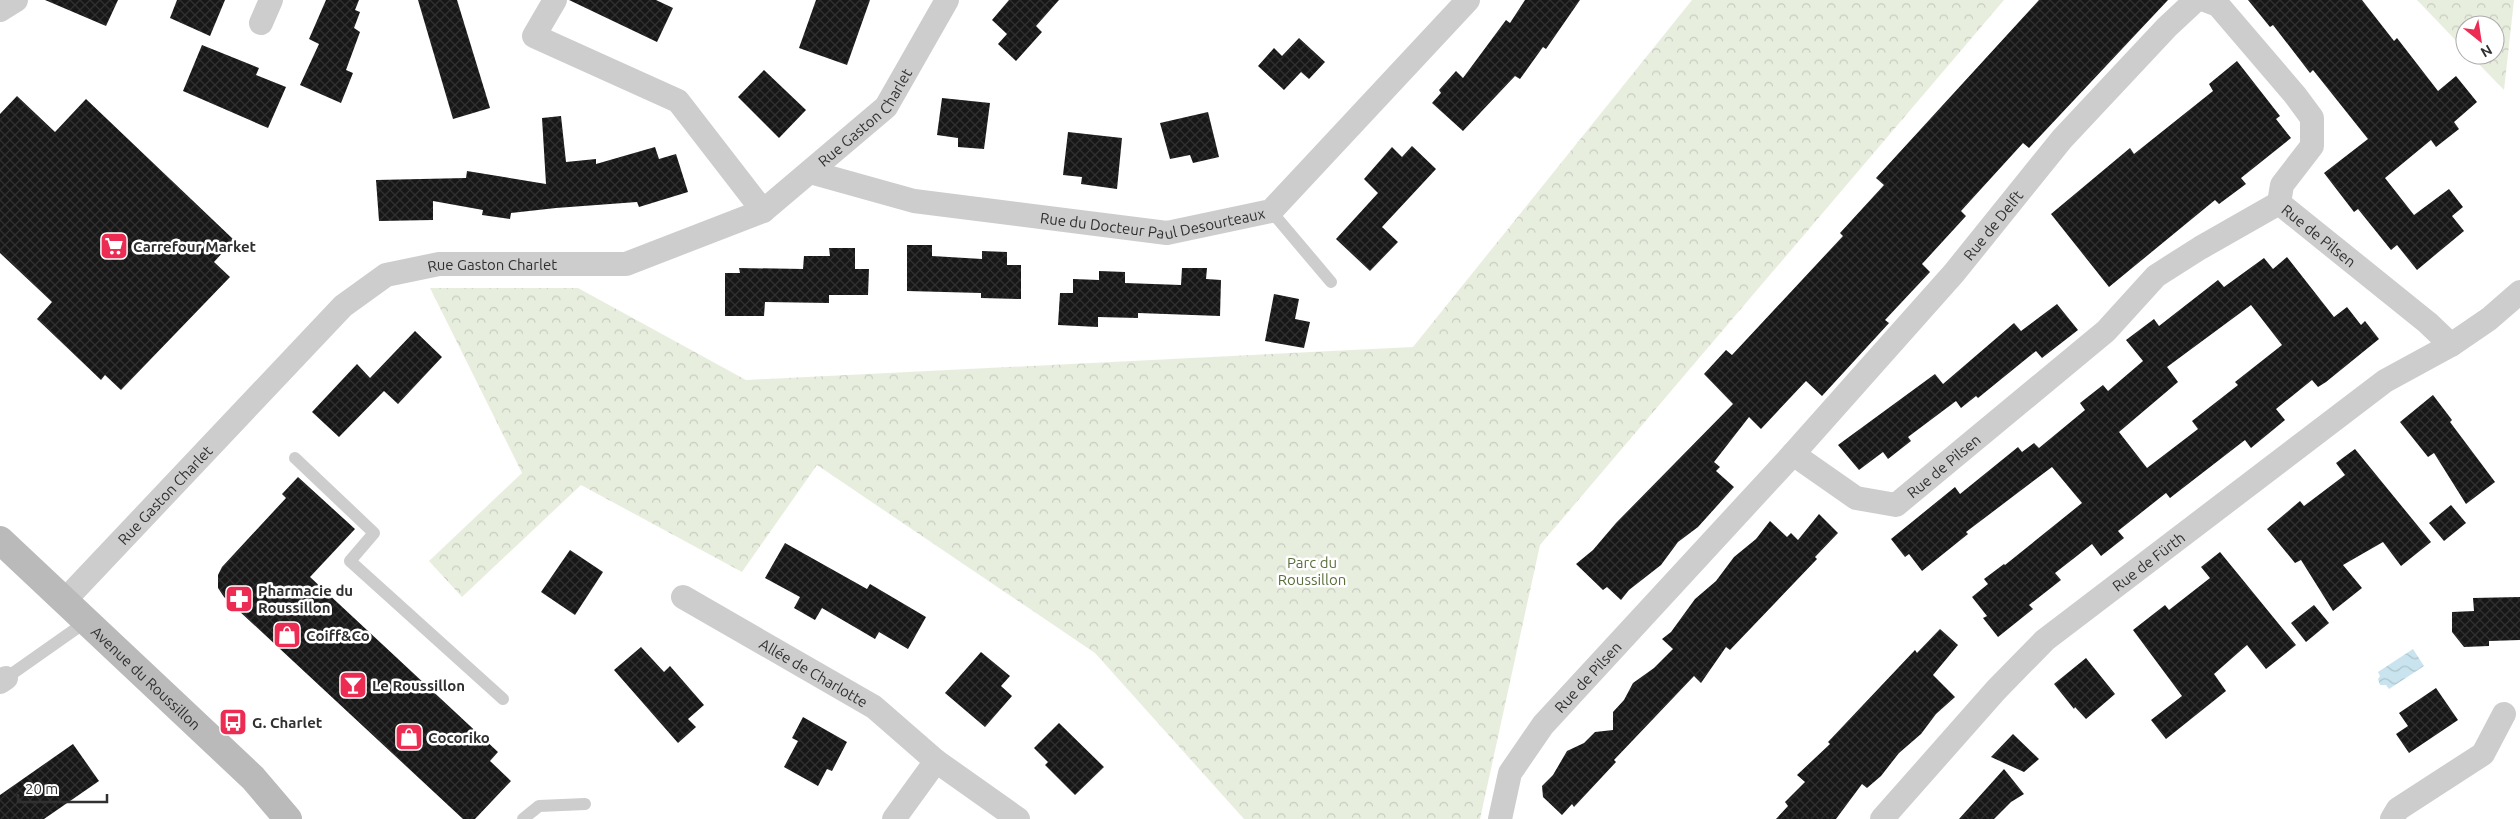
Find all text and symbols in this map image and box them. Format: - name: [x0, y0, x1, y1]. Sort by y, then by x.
- north arrow: [2455, 15, 2505, 65]
- text: N: [2478, 42, 2495, 61]
- street label: Rue Gaston Charlet: [814, 65, 915, 169]
- street label: Rue de Delft: [1960, 187, 2026, 263]
- street label: Rue de Pilsen: [2279, 200, 2359, 270]
- street label: Rue du Docteur Paul Desourteaux: [1039, 204, 1267, 242]
- supermarket icon: Carrefour Market: [99, 231, 129, 261]
- place label: Carrefour Market: [133, 238, 257, 255]
- street label: Rue Gaston Charlet: [426, 256, 557, 275]
- street label: Rue de Pilsen: [1903, 430, 1984, 501]
- street label: Rue Gaston Charlet: [114, 442, 215, 548]
- street label: Rue de Fürth: [2109, 528, 2188, 594]
- park label: Parc du Roussillon: [1278, 554, 1346, 588]
- place label: Pharmacie du Roussillon: [258, 582, 353, 616]
- pharmacy icon: Pharmacie du Roussillon: [224, 584, 254, 614]
- shop icon: Coiff&Co: [272, 620, 302, 650]
- street label: Avenue du Roussillon: [88, 622, 204, 733]
- place label: Coiff&Co: [306, 627, 370, 644]
- street label: Allée de Charlotte: [757, 635, 871, 710]
- street label: Rue de Pilsen: [1551, 638, 1624, 716]
- bar icon: Le Roussillon: [338, 670, 368, 700]
- place label: Le Roussillon: [372, 677, 465, 694]
- bus stop icon: G. Charlet: [218, 707, 248, 737]
- place label: G. Charlet: [252, 714, 323, 731]
- shop icon: Cocoriko: [394, 722, 424, 752]
- place label: Cocoriko: [428, 729, 490, 746]
- scale bar: [18, 772, 106, 804]
- text: 20 m: [25, 780, 58, 797]

